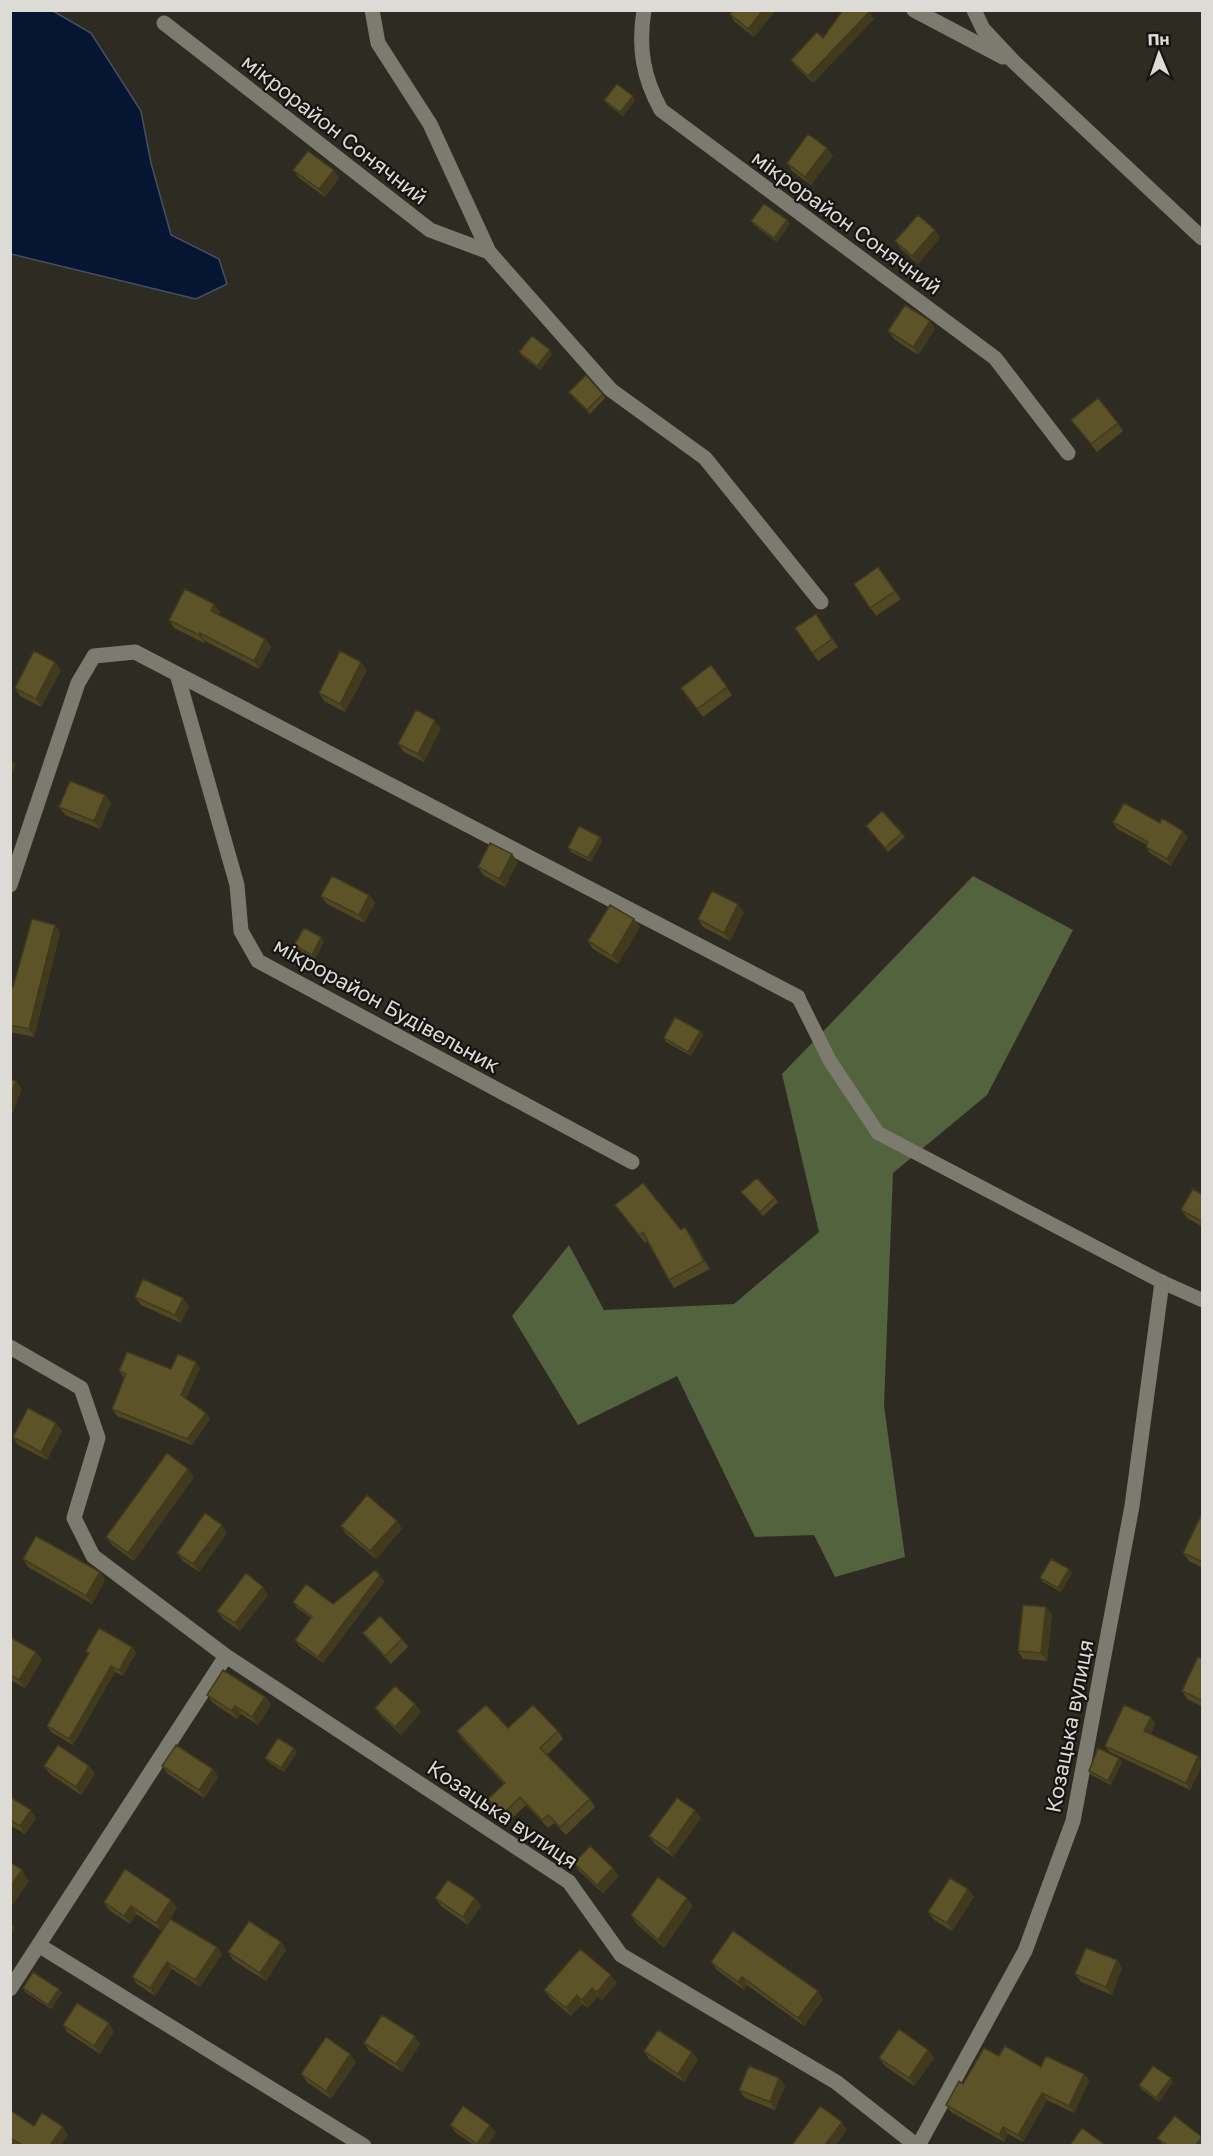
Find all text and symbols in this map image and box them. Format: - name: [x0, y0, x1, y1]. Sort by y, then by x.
- north arrow: [1129, 24, 1189, 84]
- text: Пн: [1147, 29, 1170, 49]
- street label: мікрорайон Сонячний: [237, 48, 433, 210]
- street label: мікрорайон Сонячний: [747, 144, 947, 300]
- street label: мікрорайон Будівельник: [270, 932, 504, 1078]
- street label: Козацька вулиця: [1039, 1637, 1099, 1815]
- street label: Козацька вулиця: [423, 1754, 583, 1874]

